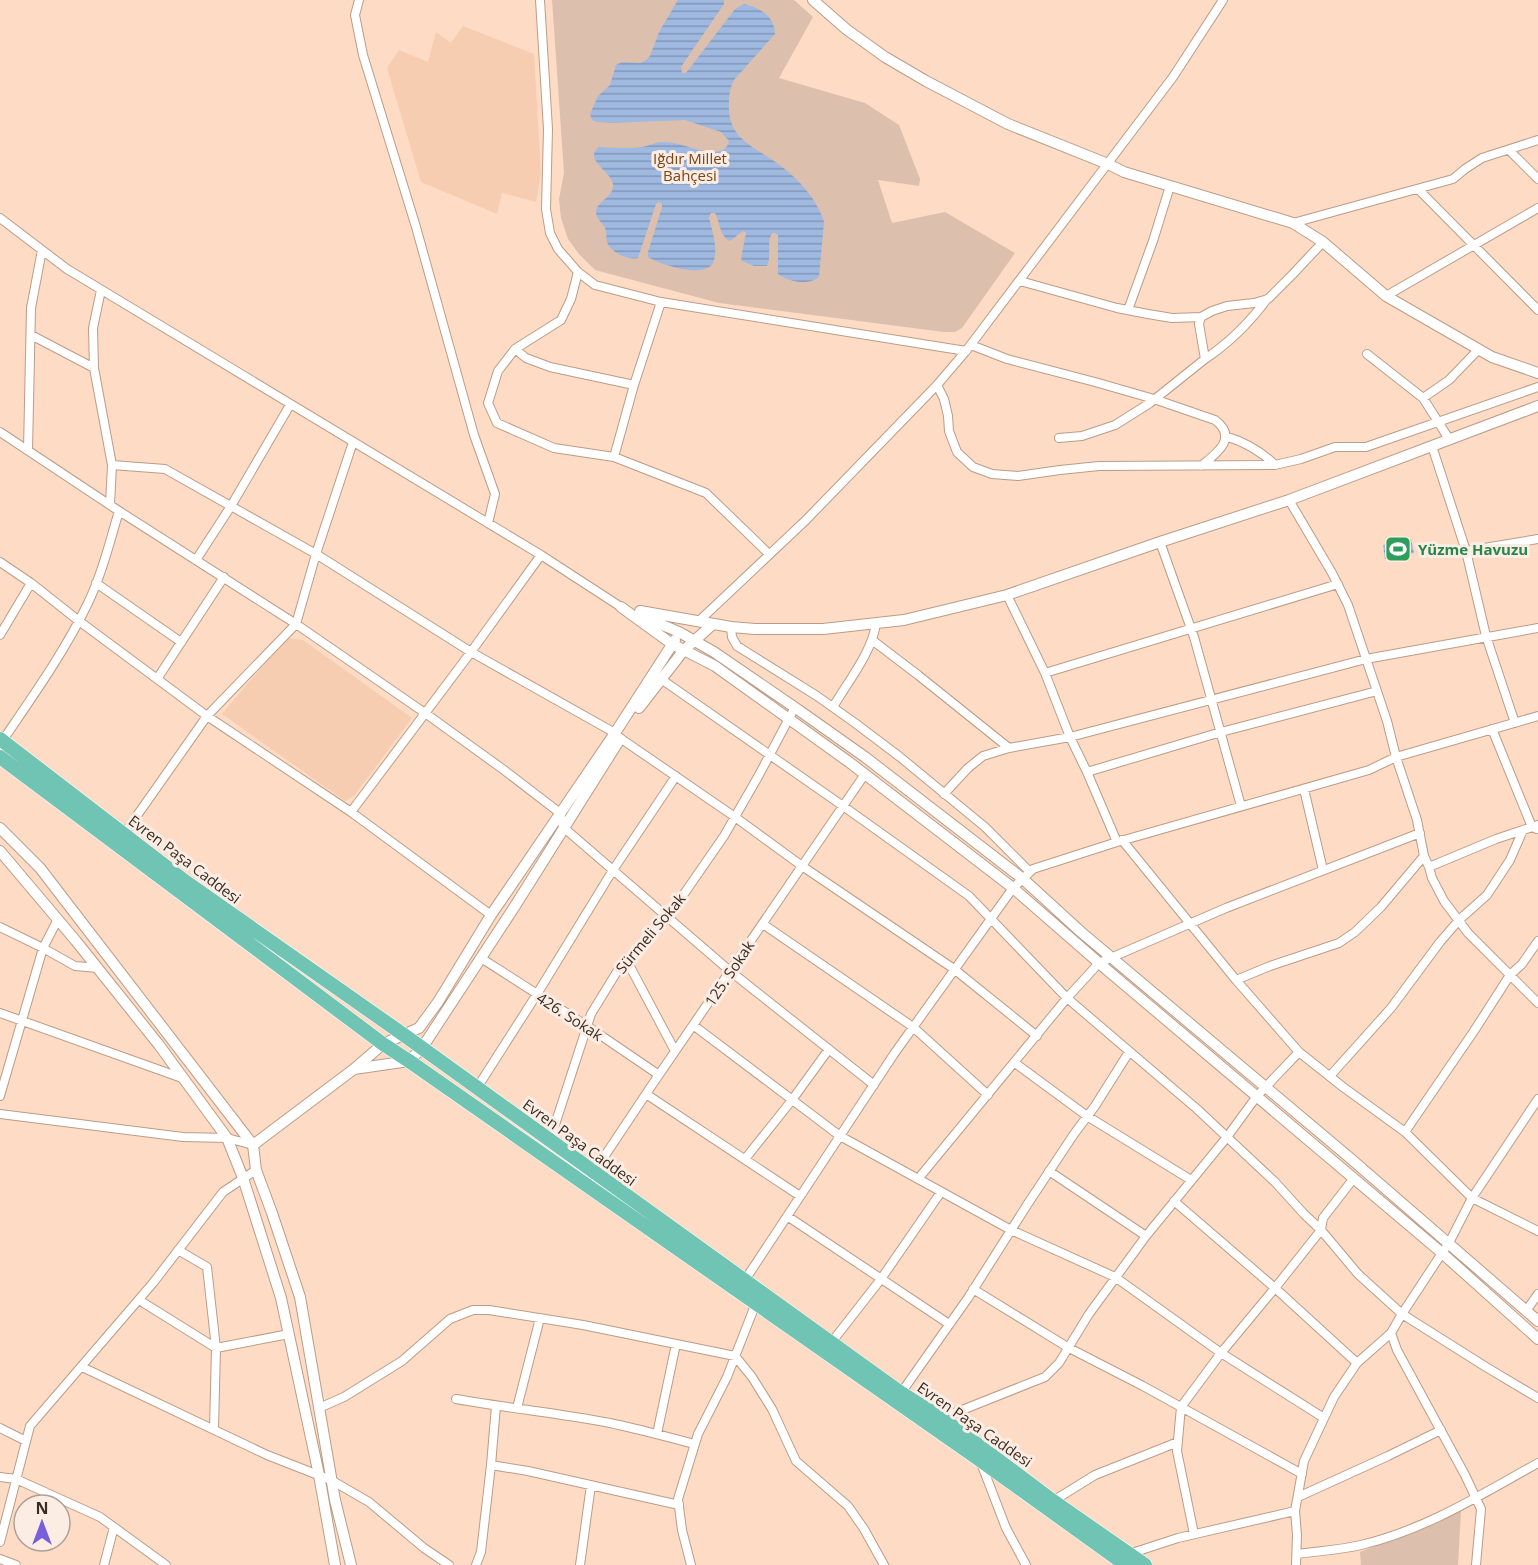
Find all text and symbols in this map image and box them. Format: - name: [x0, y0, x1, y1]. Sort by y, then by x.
- park label: Iğdır Millet Bahçesi: [653, 148, 727, 185]
- sports icon: Yüzme Havuzu: [1383, 534, 1413, 564]
- place label: Yüzme Havuzu: [1418, 539, 1528, 559]
- street label: Evren Paşa Caddesi: [125, 810, 245, 908]
- street label: Sürmeli Sokak: [611, 889, 689, 977]
- street label: 125. Sokak: [700, 936, 758, 1010]
- street label: 426. Sokak: [533, 987, 607, 1045]
- street label: Evren Paşa Caddesi: [519, 1094, 641, 1190]
- street label: Evren Paşa Caddesi: [914, 1377, 1036, 1471]
- north arrow: [12, 1493, 72, 1553]
- text: N: [35, 1497, 49, 1519]

